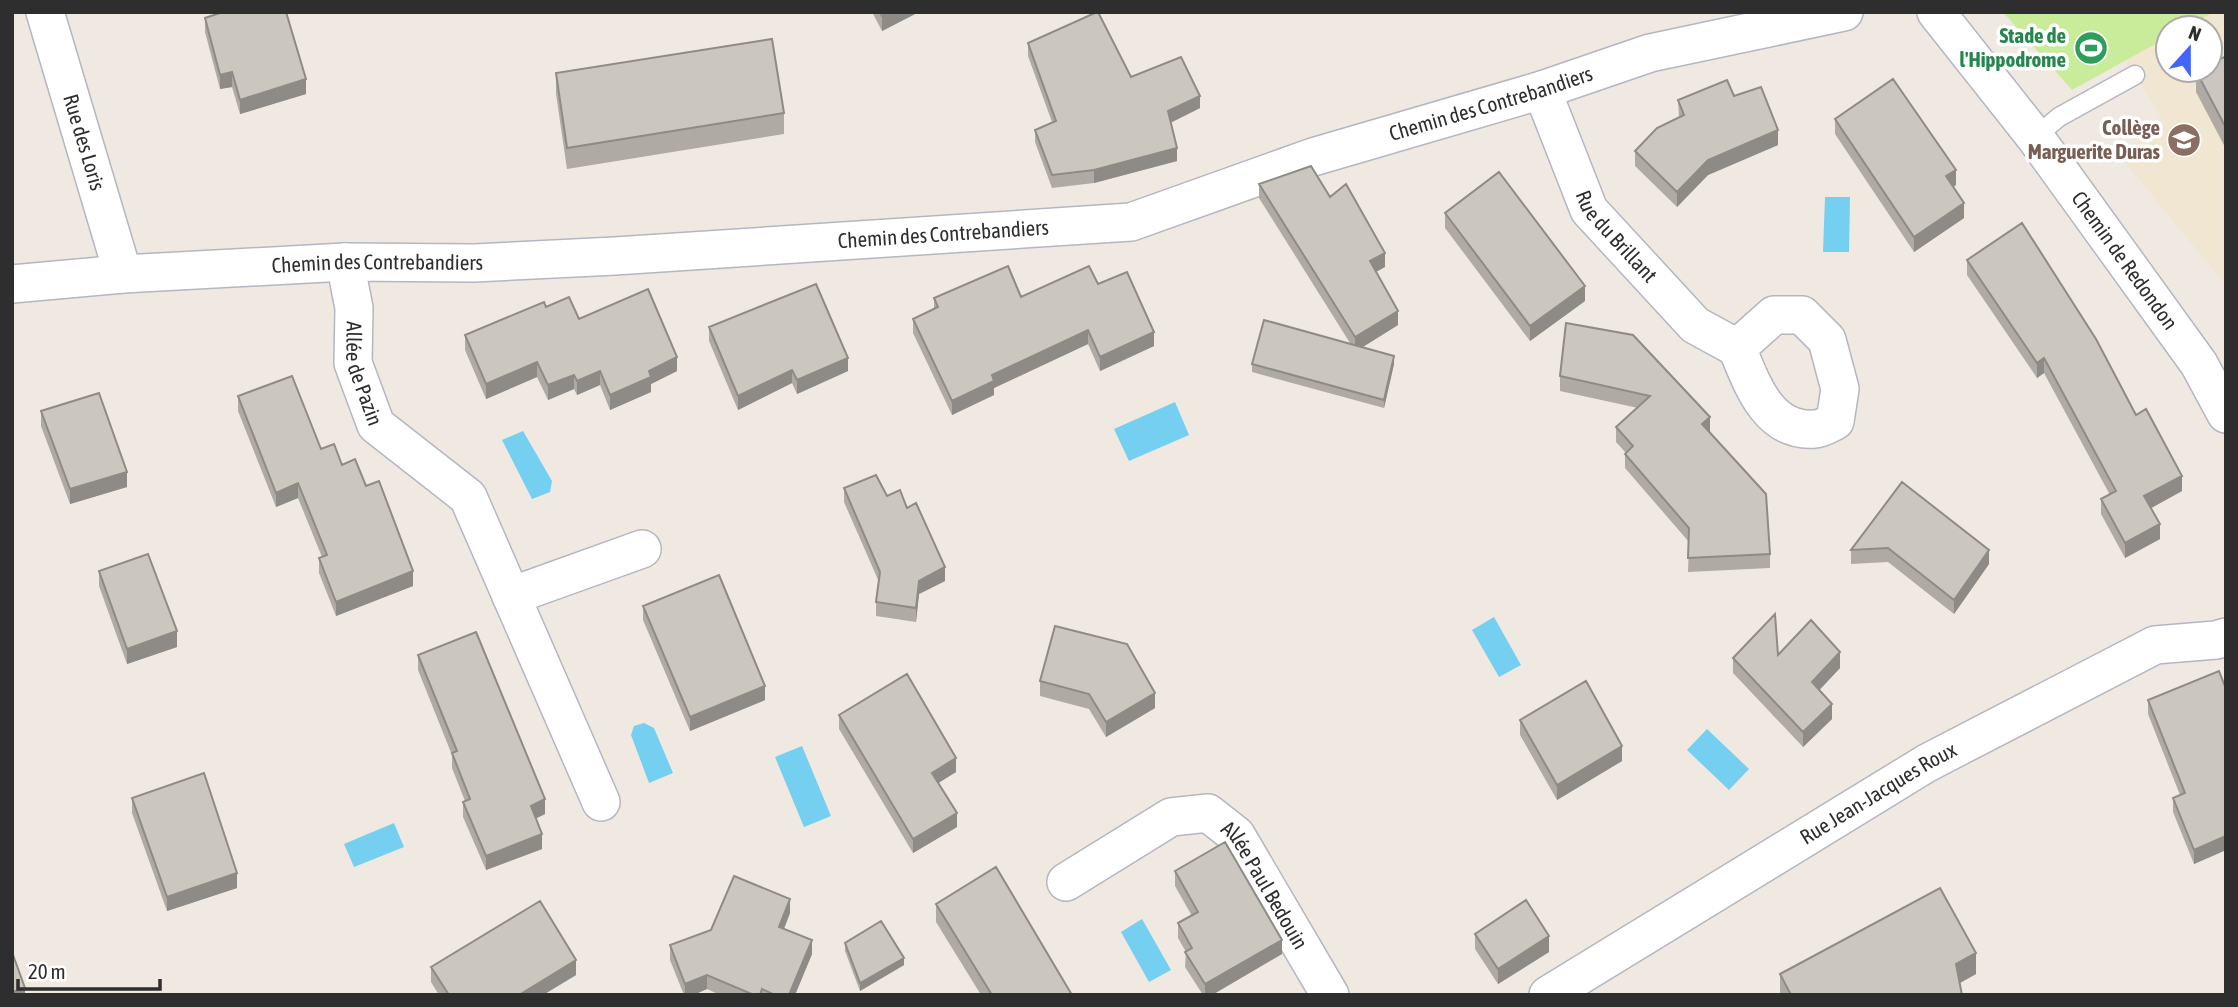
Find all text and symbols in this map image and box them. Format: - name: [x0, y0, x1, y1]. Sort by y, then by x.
- north arrow: [2154, 14, 2224, 84]
- text: N: [2186, 21, 2204, 45]
- place label: Stade de l'Hippodrome: [1960, 23, 2066, 71]
- sports icon: Stade de l'Hippodrome: [2072, 29, 2110, 67]
- street label: Chemin des Contrebandiers: [1386, 61, 1595, 145]
- street label: Rue des Loris: [59, 91, 110, 193]
- place label: Collège Marguerite Duras: [2028, 115, 2161, 163]
- school or university icon: Collège Marguerite Duras: [2165, 121, 2203, 159]
- street label: Chemin de Redondon: [2067, 186, 2183, 334]
- street label: Rue du Brillant: [1571, 187, 1662, 287]
- street label: Chemin des Contrebandiers: [837, 214, 1049, 252]
- street label: Chemin des Contrebandiers: [271, 249, 483, 277]
- street label: Allée de Pazin: [342, 321, 388, 429]
- street label: Rue Jean-Jacques Roux: [1795, 737, 1961, 849]
- street label: Allée Paul Bedouin: [1217, 815, 1313, 953]
- scale bar: [18, 948, 159, 992]
- text: 20 m: [28, 959, 66, 983]

